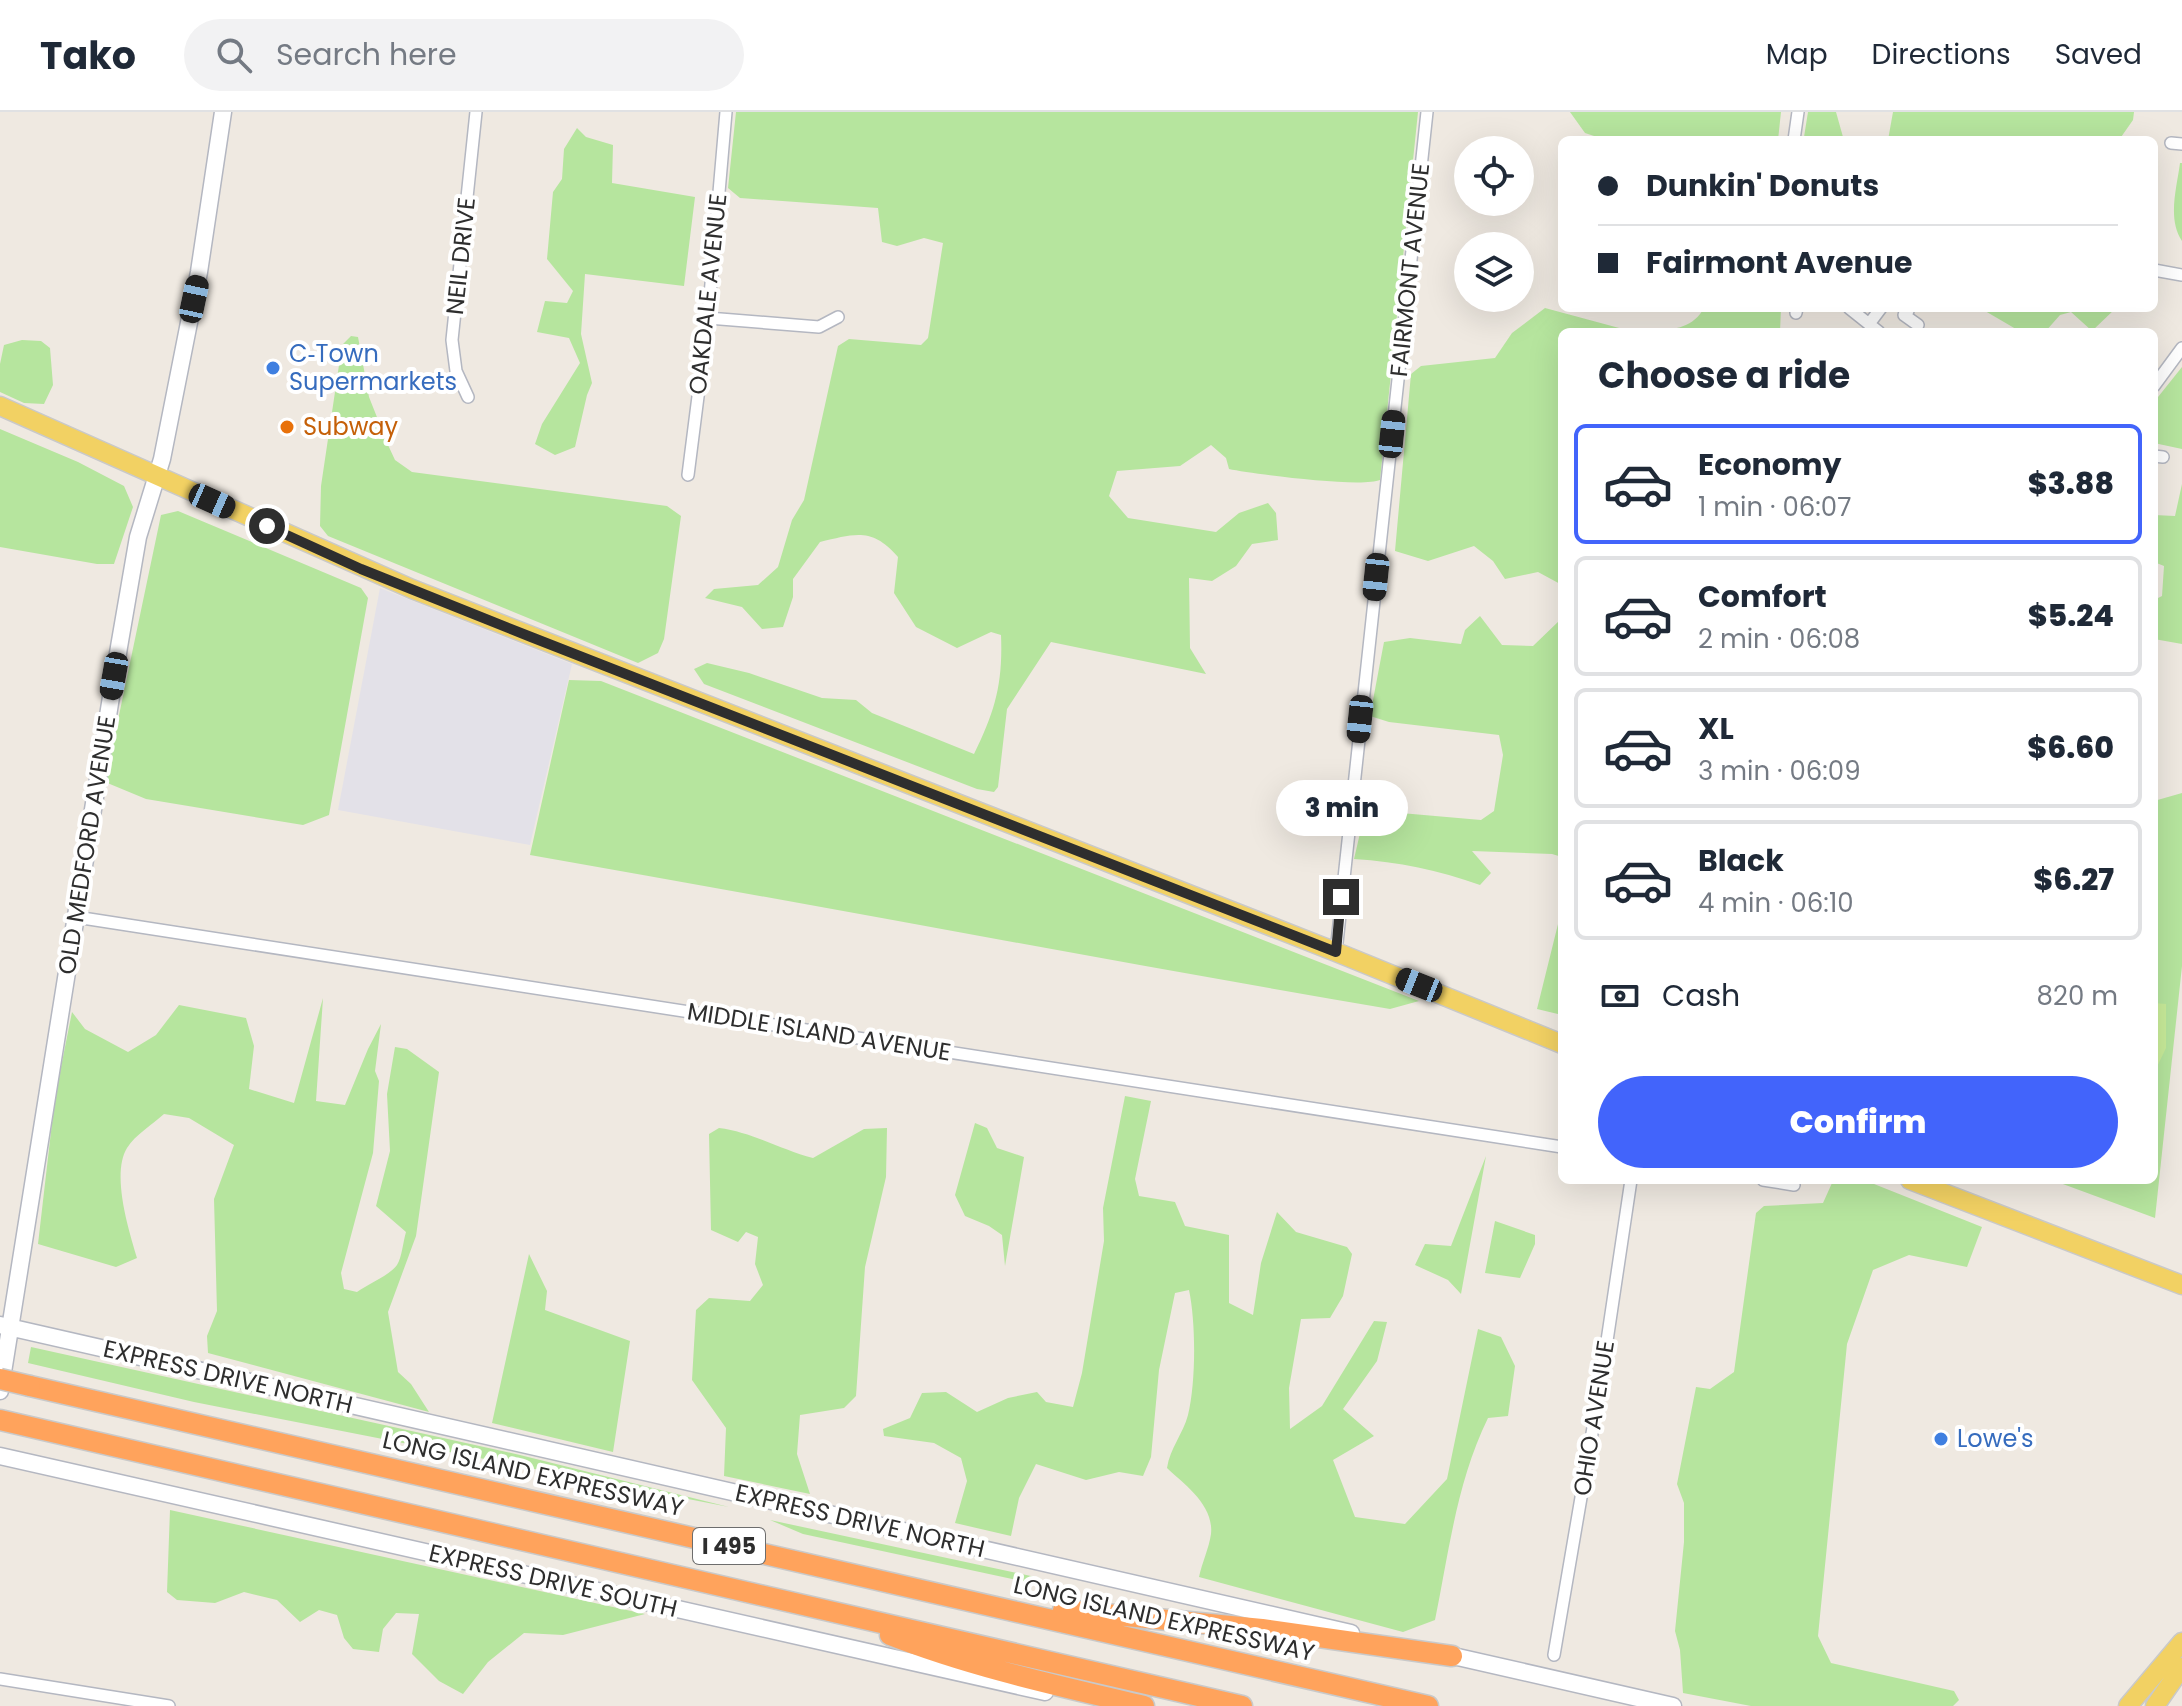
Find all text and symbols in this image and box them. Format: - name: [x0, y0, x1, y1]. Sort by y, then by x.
- search box: [184, 19, 744, 91]
- text: Tako: [40, 29, 136, 82]
- icon: search: [212, 33, 256, 77]
- text: Search here: [276, 33, 457, 76]
- text: Map: [1766, 35, 1828, 74]
- text: Directions: [1872, 35, 2011, 74]
- text: Saved: [2055, 35, 2142, 74]
- map controls: [1454, 136, 1534, 312]
- button: locate: [1454, 136, 1534, 216]
- street label: FAIRMONT AVENUE: [1382, 161, 1437, 378]
- text: Dunkin' Donuts: [1646, 164, 1879, 207]
- street label: OAKDALE AVENUE: [681, 192, 734, 396]
- street label: NEIL DRIVE: [438, 196, 483, 316]
- button: layers: [1454, 232, 1534, 312]
- text: Fairmont Avenue: [1646, 241, 1912, 284]
- car: [177, 273, 211, 325]
- place label: C‑Town Supermarkets: [289, 337, 457, 398]
- text: Choose a ride: [1598, 350, 1850, 401]
- marker: C‑Town Supermarkets: [264, 359, 282, 377]
- car: [1378, 409, 1406, 459]
- place label: Subway: [303, 410, 399, 443]
- marker: Subway: [278, 418, 296, 436]
- text: Economy: [1698, 443, 1842, 486]
- icon: car: [1602, 448, 1674, 520]
- text: $3.88: [2028, 462, 2114, 505]
- car: [185, 480, 239, 522]
- text: 1 min · 06:07: [1698, 489, 1851, 525]
- route start: [249, 508, 285, 544]
- car: [1362, 552, 1390, 602]
- text: Comfort: [1698, 575, 1827, 618]
- icon: car: [1602, 580, 1674, 652]
- text: $5.24: [2028, 594, 2114, 637]
- text: 2 min · 06:08: [1698, 621, 1860, 657]
- car: [98, 650, 130, 702]
- car: [1346, 694, 1374, 744]
- text: XL: [1698, 707, 1734, 750]
- icon: car: [1602, 712, 1674, 784]
- street label: OLD MEDFORD AVENUE: [50, 713, 123, 977]
- text: $6.60: [2027, 726, 2114, 769]
- text: 3 min · 06:09: [1698, 753, 1861, 789]
- callout: 3 min: [1275, 781, 1407, 837]
- text: 3 min: [1305, 790, 1379, 826]
- text: Black: [1698, 839, 1784, 882]
- icon: car: [1602, 844, 1674, 916]
- text: $6.27: [2033, 858, 2114, 901]
- route end: [1323, 879, 1359, 915]
- text: 4 min · 06:10: [1698, 885, 1854, 921]
- car: [1392, 965, 1446, 1005]
- icon: cash: [1598, 974, 1642, 1018]
- text: Cash: [1662, 974, 1740, 1017]
- text: 820 m: [2037, 978, 2118, 1014]
- street label: MIDDLE ISLAND AVENUE: [685, 994, 953, 1069]
- button: Confirm: [1598, 1076, 2118, 1168]
- street label: EXPRESS DRIVE NORTH: [100, 1332, 356, 1421]
- street label: OHIO AVENUE: [1565, 1338, 1622, 1498]
- place label: Lowe's: [1957, 1422, 2034, 1455]
- street label: LONG ISLAND EXPRESSWAY: [379, 1423, 687, 1524]
- marker: Lowe's: [1932, 1430, 1950, 1448]
- street label: EXPRESS DRIVE NORTH: [732, 1476, 988, 1565]
- road number: I 495: [693, 1528, 765, 1564]
- street label: EXPRESS DRIVE SOUTH: [426, 1536, 680, 1625]
- street label: LONG ISLAND EXPRESSWAY: [1010, 1568, 1318, 1669]

